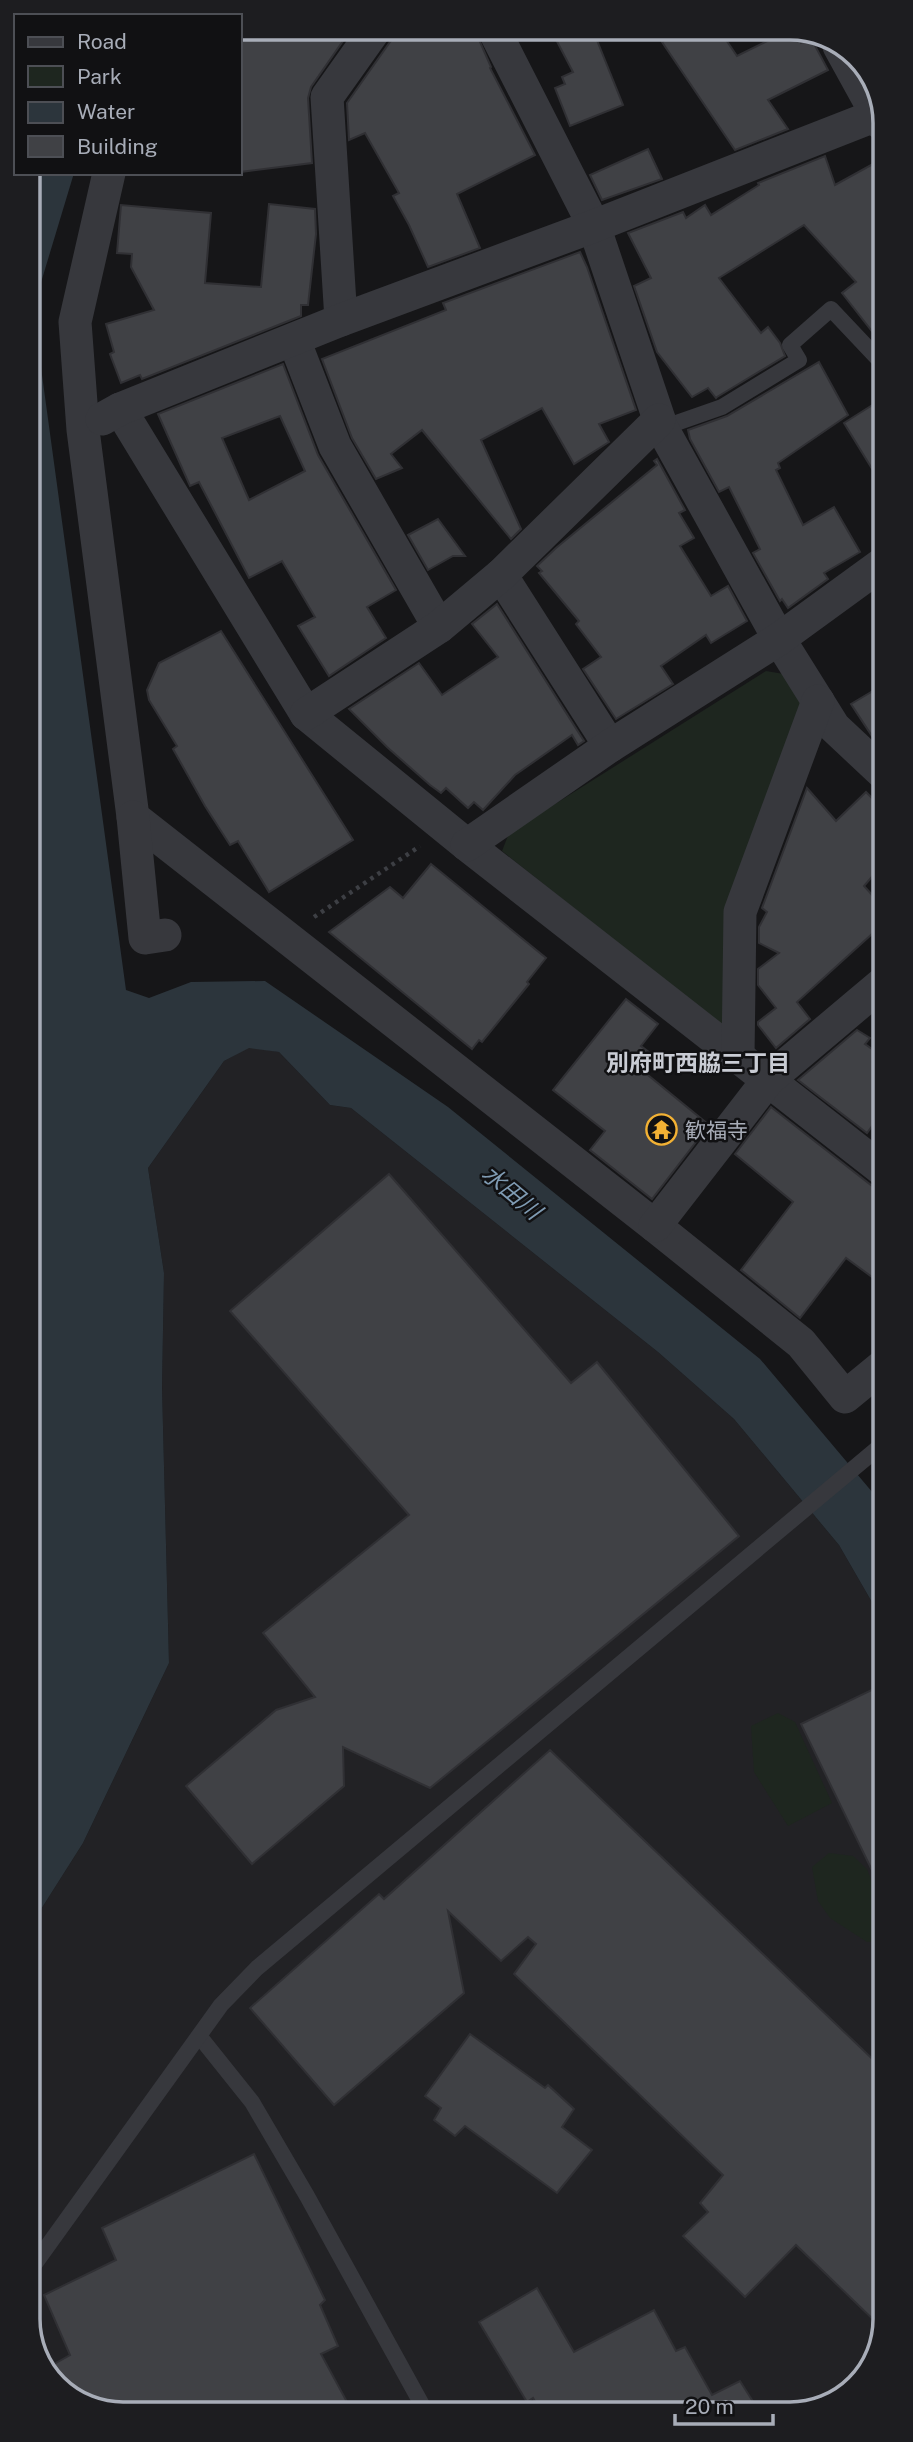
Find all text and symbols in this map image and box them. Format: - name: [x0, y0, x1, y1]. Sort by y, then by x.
- legend: [14, 14, 242, 175]
- text: Road: [77, 29, 127, 54]
- text: Park: [77, 64, 122, 89]
- text: Water: [77, 99, 135, 124]
- text: Building: [77, 134, 158, 159]
- district label: 別府町西脇三丁目: [606, 1049, 790, 1076]
- temple icon: 歓福寺: [645, 1113, 679, 1147]
- place label: 歓福寺: [685, 1118, 748, 1143]
- water label: 水田川: [477, 1159, 549, 1226]
- scale bar: [675, 2382, 773, 2426]
- text: 20 m: [685, 2394, 734, 2419]

